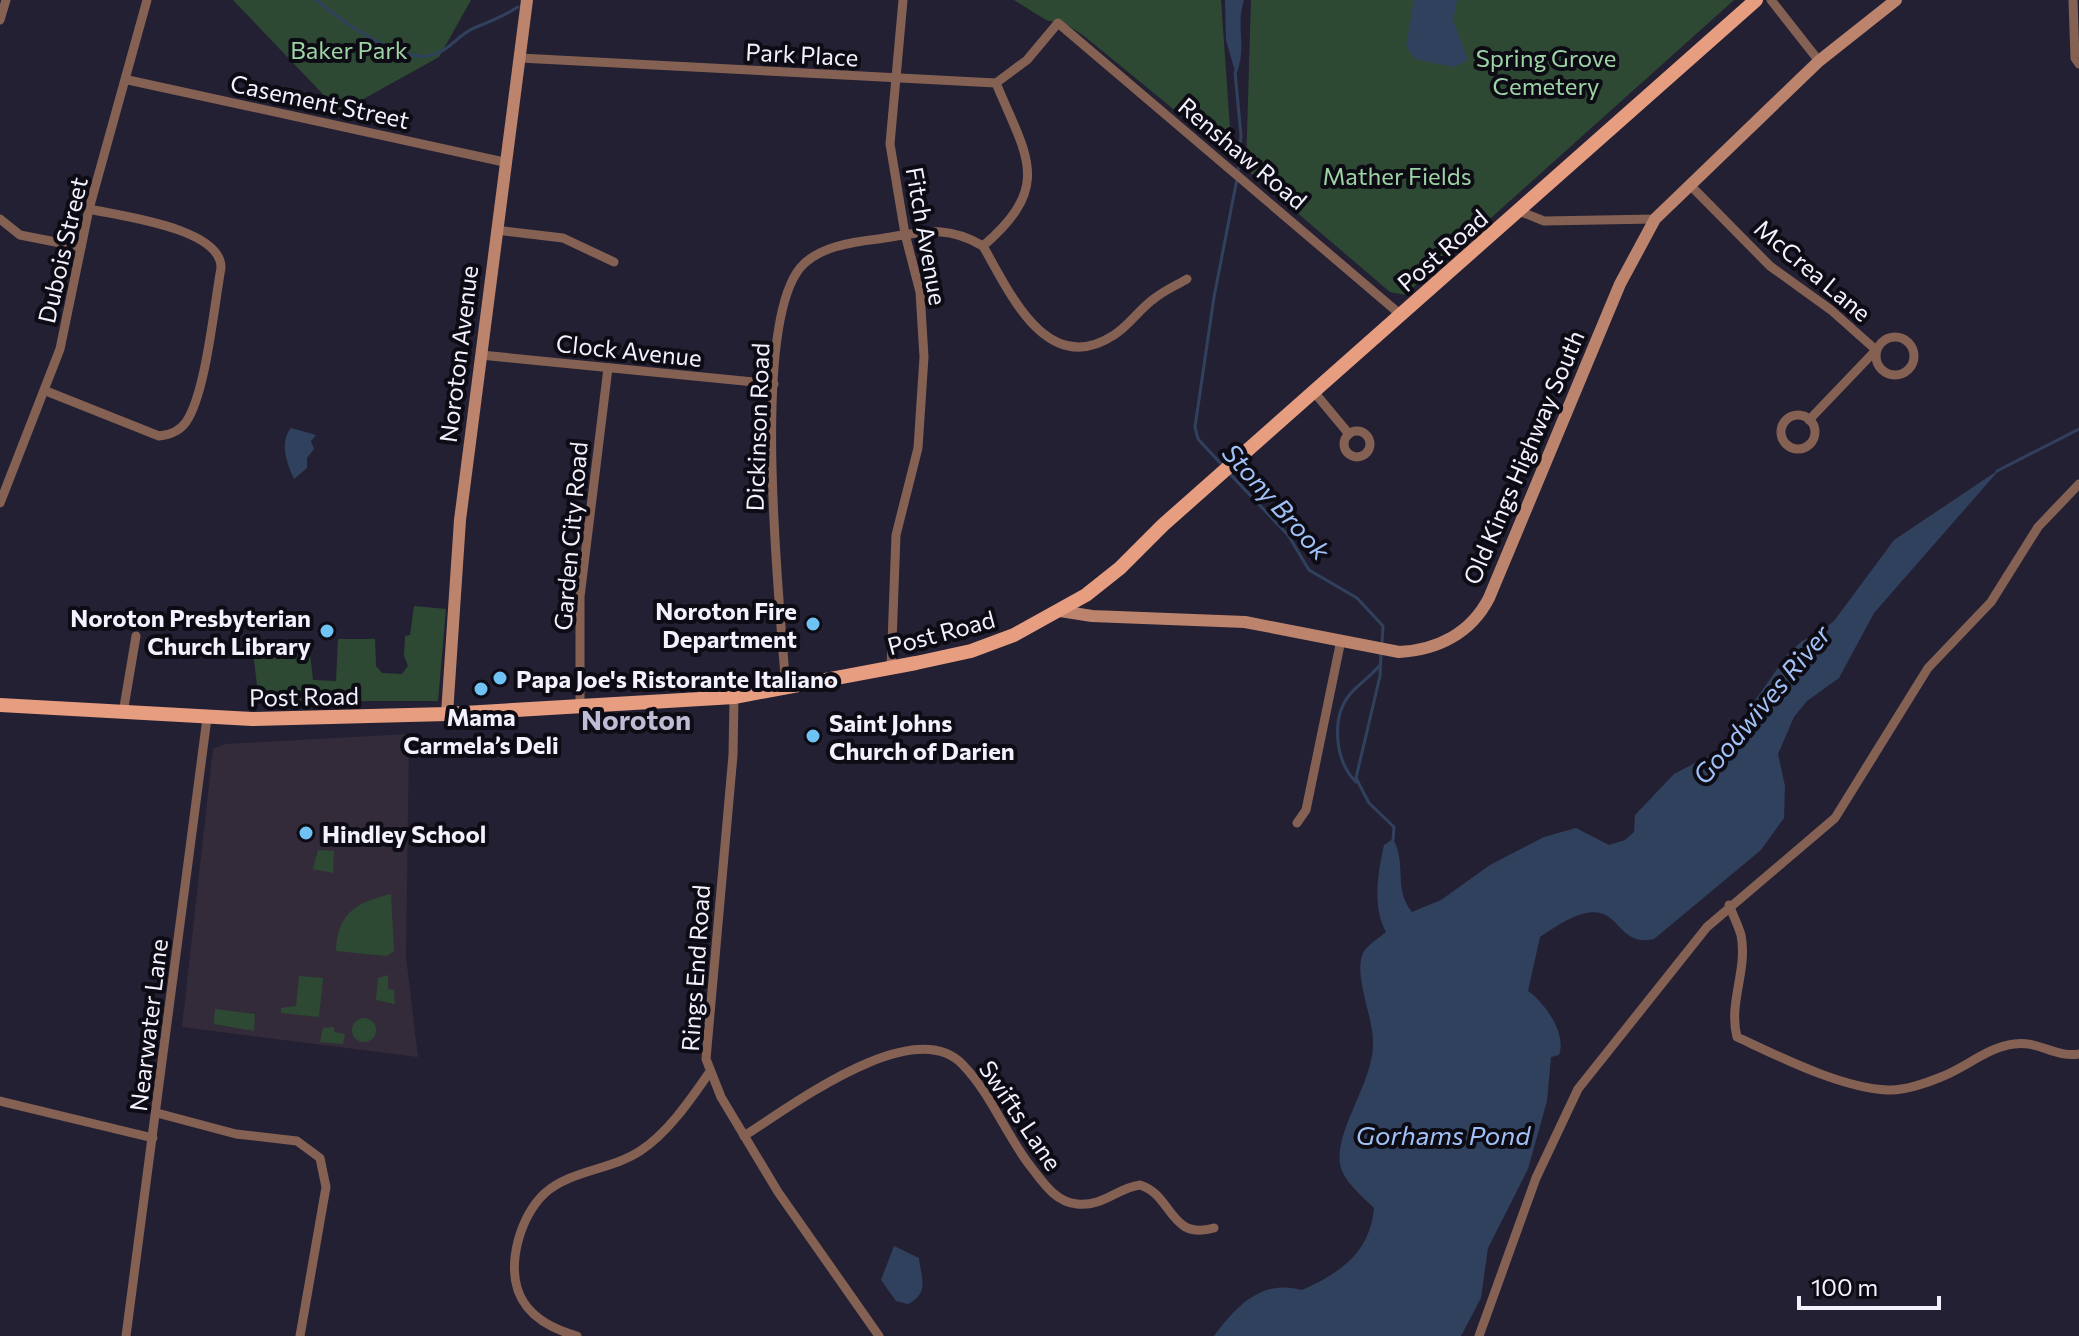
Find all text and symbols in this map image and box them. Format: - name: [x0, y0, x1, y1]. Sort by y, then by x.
- park label: Baker Park: [290, 35, 408, 64]
- street label: Park Place: [745, 37, 859, 71]
- park label: Spring Grove Cemetery: [1476, 43, 1616, 100]
- street label: Casement Street: [228, 68, 412, 134]
- street label: Renshaw Road: [1173, 91, 1313, 215]
- park label: Mather Fields: [1322, 161, 1472, 190]
- street label: Fitch Avenue: [901, 165, 953, 307]
- street label: Dubois Street: [31, 174, 93, 326]
- street label: Post Road: [1391, 203, 1493, 297]
- street label: McCrea Lane: [1749, 213, 1877, 327]
- street label: Noroton Avenue: [433, 264, 483, 444]
- street label: Old Kings Highway South: [1456, 326, 1590, 588]
- street label: Clock Avenue: [555, 328, 703, 372]
- street label: Dickinson Road: [740, 342, 774, 512]
- water label: Stony Brook: [1217, 437, 1338, 566]
- street label: Garden City Road: [547, 440, 593, 632]
- place label: Noroton Fire Department: [655, 596, 797, 653]
- place label: Noroton Presbyterian Church Library: [70, 603, 311, 660]
- street label: Post Road: [884, 604, 998, 660]
- marker: Noroton Fire Department: [804, 615, 822, 633]
- water label: Goodwives River: [1686, 617, 1837, 790]
- marker: Noroton Presbyterian Church Library: [318, 622, 336, 640]
- place label: Papa Joe's Ristorante Italiano: [516, 664, 838, 693]
- marker: Papa Joe's Ristorante Italiano: [491, 669, 509, 687]
- marker: Mama Carmela’s Deli: [472, 680, 490, 698]
- street label: Post Road: [249, 681, 359, 711]
- place label: Mama Carmela’s Deli: [403, 702, 559, 759]
- district label: Noroton: [581, 702, 691, 736]
- place label: Saint Johns Church of Darien: [829, 708, 1015, 765]
- marker: Saint Johns Church of Darien: [804, 727, 822, 745]
- place label: Hindley School: [322, 819, 486, 848]
- marker: Hindley School: [297, 824, 315, 842]
- street label: Rings End Road: [675, 884, 715, 1052]
- street label: Nearwater Lane: [123, 937, 173, 1113]
- street label: Swifts Lane: [974, 1054, 1068, 1176]
- water label: Gorhams Pond: [1356, 1119, 1531, 1150]
- scale bar: [1799, 1260, 1939, 1310]
- text: 100 m: [1811, 1272, 1878, 1301]

